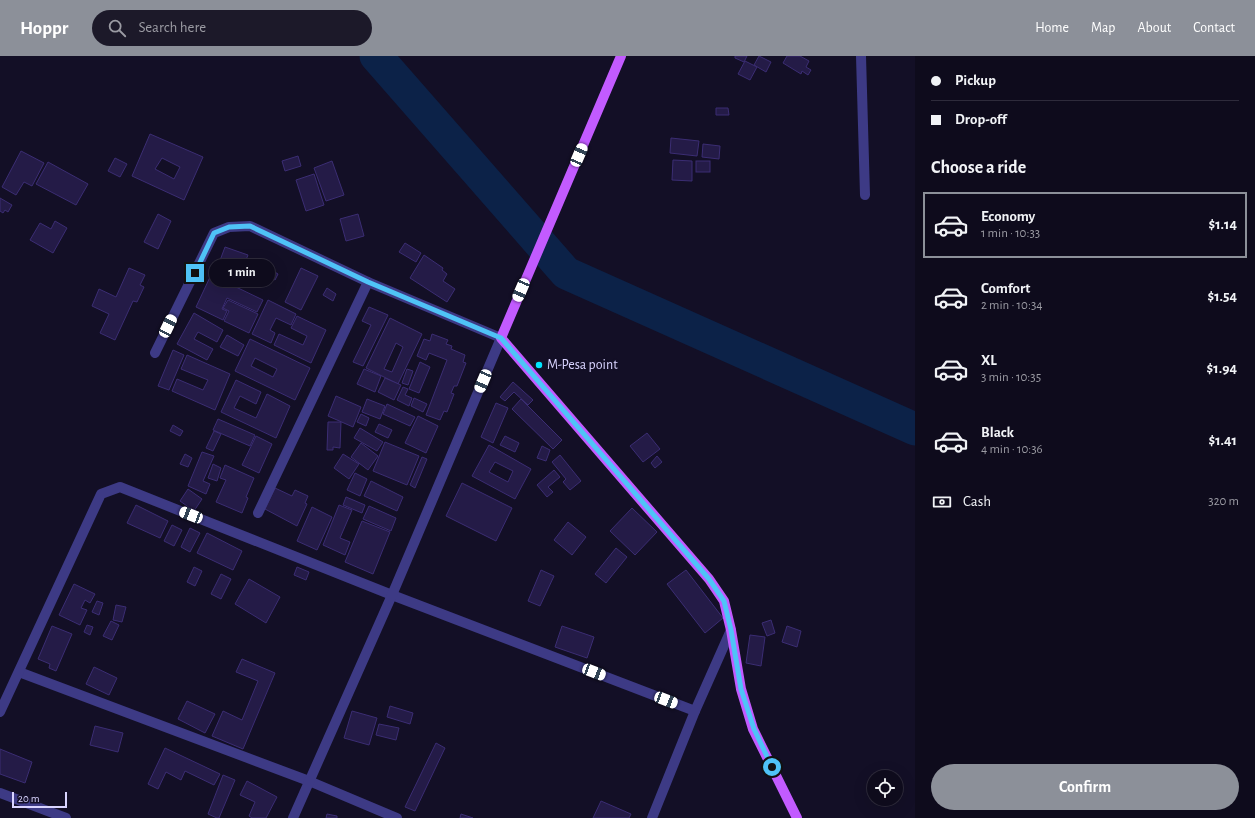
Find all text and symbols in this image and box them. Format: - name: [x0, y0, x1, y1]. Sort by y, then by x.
- search box: [92, 10, 372, 46]
- icon: search: [106, 17, 128, 39]
- text: Hoppr: [20, 19, 68, 38]
- text: Search here: [138, 20, 206, 35]
- text: Home: [1035, 21, 1069, 35]
- text: Map: [1091, 21, 1115, 35]
- text: About: [1137, 21, 1171, 35]
- text: Contact: [1193, 21, 1235, 35]
- text: Pickup: [955, 73, 996, 88]
- text: Drop-off: [955, 112, 1007, 127]
- car: [569, 142, 589, 168]
- text: Choose a ride: [931, 159, 1026, 177]
- icon: car: [933, 207, 969, 243]
- text: Economy: [981, 209, 1035, 224]
- text: $1.14: [1208, 217, 1237, 232]
- text: 1 min · 10:33: [981, 227, 1040, 240]
- callout: 1 min: [209, 259, 275, 287]
- route end: [186, 264, 204, 282]
- text: 1 min: [228, 266, 256, 279]
- car: [511, 277, 531, 303]
- icon: car: [933, 279, 969, 315]
- text: Comfort: [981, 281, 1030, 296]
- text: $1.54: [1207, 289, 1237, 304]
- text: 2 min · 10:34: [981, 299, 1043, 312]
- car: [157, 313, 179, 339]
- icon: car: [933, 351, 969, 387]
- text: XL: [981, 353, 997, 368]
- place label: M-Pesa point: [547, 358, 618, 372]
- marker: M-Pesa point: [534, 360, 544, 370]
- text: $1.94: [1207, 361, 1237, 376]
- car: [473, 368, 493, 394]
- text: 3 min · 10:35: [981, 371, 1041, 384]
- icon: car: [933, 423, 969, 459]
- text: Black: [981, 425, 1014, 440]
- text: $1.41: [1208, 433, 1237, 448]
- text: 4 min · 10:36: [981, 443, 1043, 456]
- icon: cash: [931, 491, 953, 513]
- text: Cash: [963, 494, 991, 509]
- text: 320 m: [1208, 495, 1239, 508]
- car: [178, 505, 204, 525]
- car: [581, 662, 607, 682]
- car: [653, 690, 679, 710]
- route start: [763, 758, 781, 776]
- button: Confirm: [931, 764, 1239, 810]
- map controls: [867, 770, 903, 806]
- button: locate: [867, 770, 903, 806]
- scale bar: [12, 790, 67, 809]
- text: 20 m: [18, 793, 39, 804]

